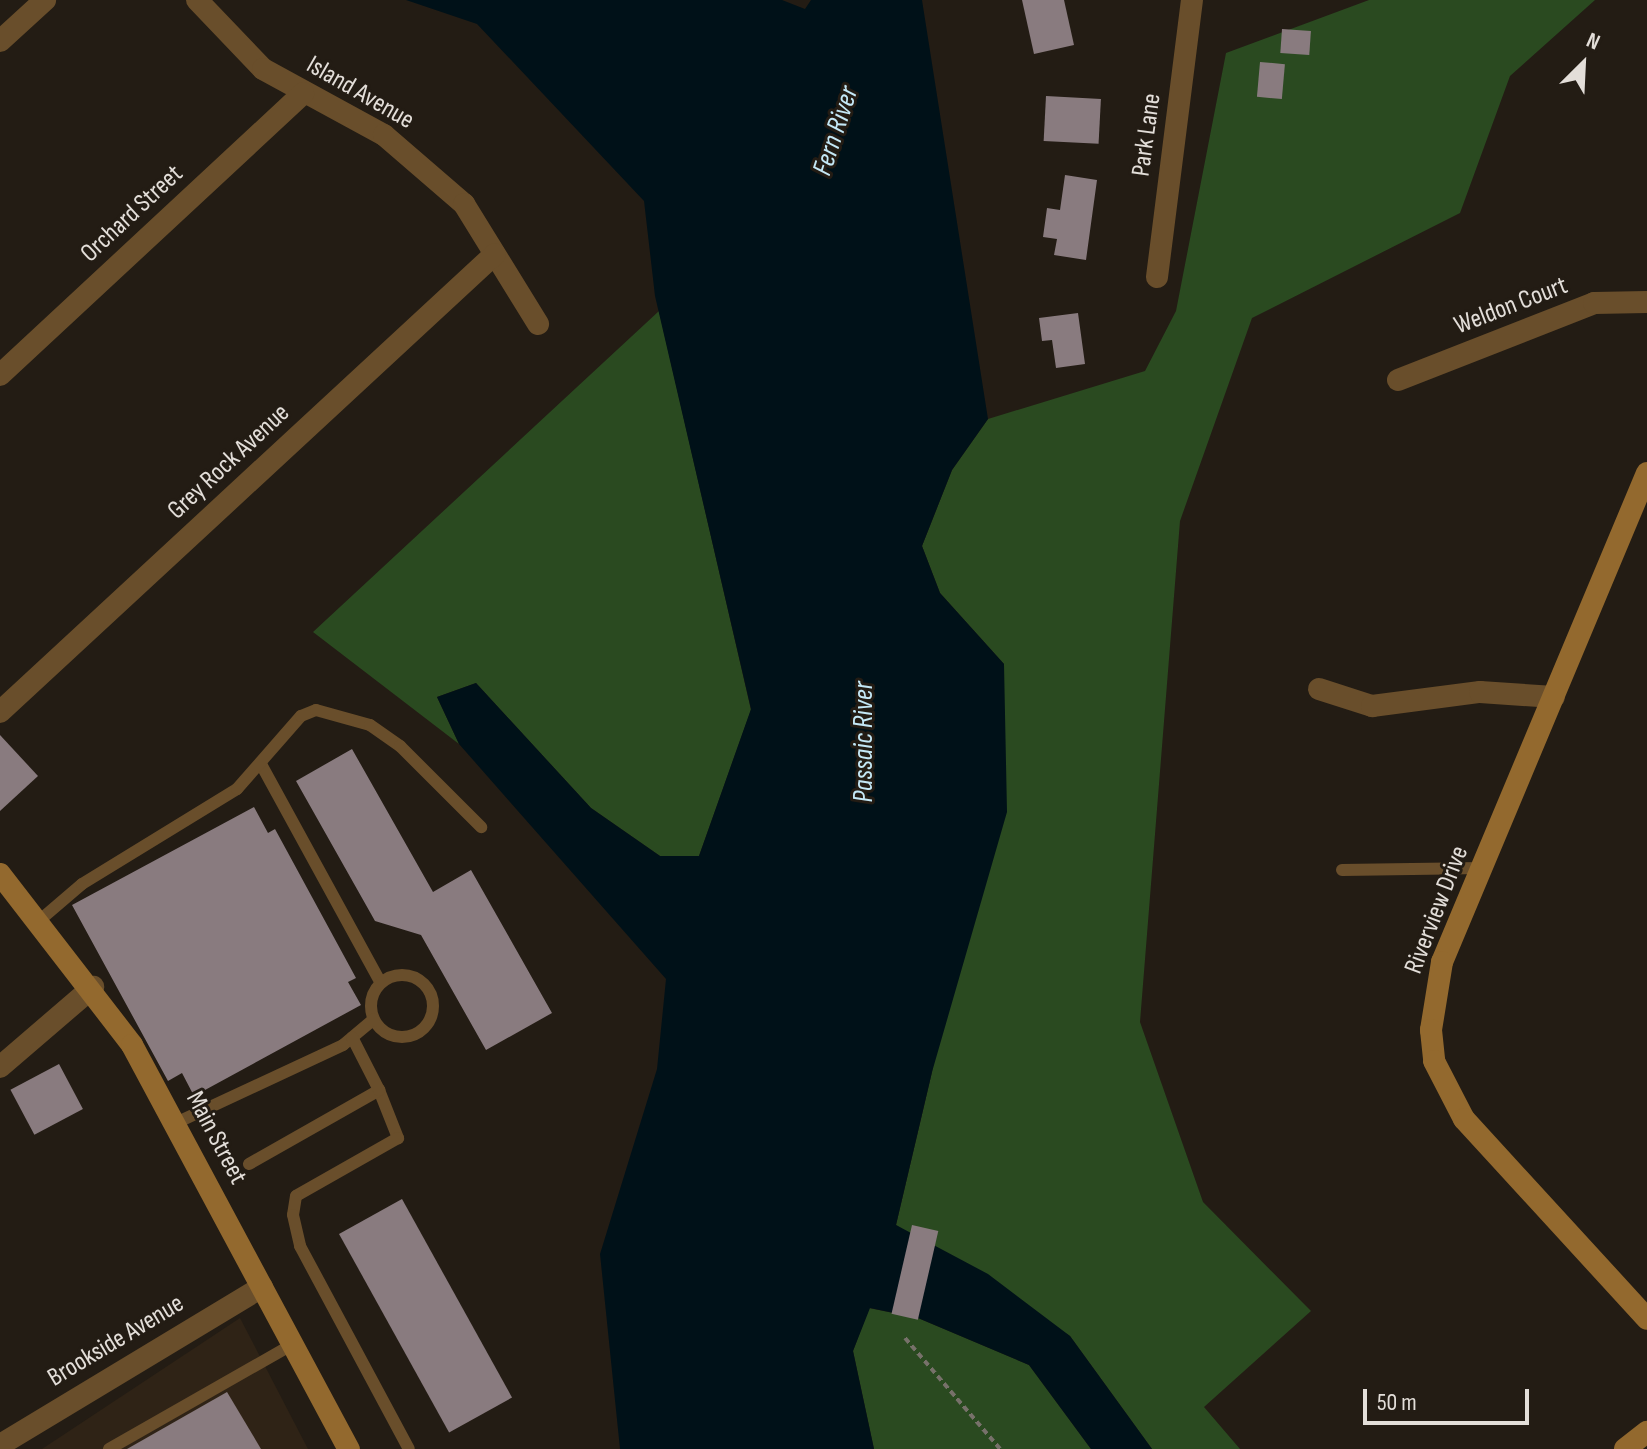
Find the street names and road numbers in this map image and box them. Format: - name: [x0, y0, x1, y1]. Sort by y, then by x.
- street label: Island Avenue: [301, 50, 419, 136]
- street label: Park Lane: [1126, 92, 1168, 178]
- street label: Orchard Street: [74, 159, 190, 269]
- street label: Weldon Court: [1450, 270, 1572, 342]
- street label: Grey Rock Avenue: [162, 398, 296, 526]
- street label: Riverview Drive: [1398, 842, 1476, 978]
- street label: Main Street: [179, 1086, 253, 1190]
- street label: Brookside Avenue: [42, 1288, 190, 1394]

